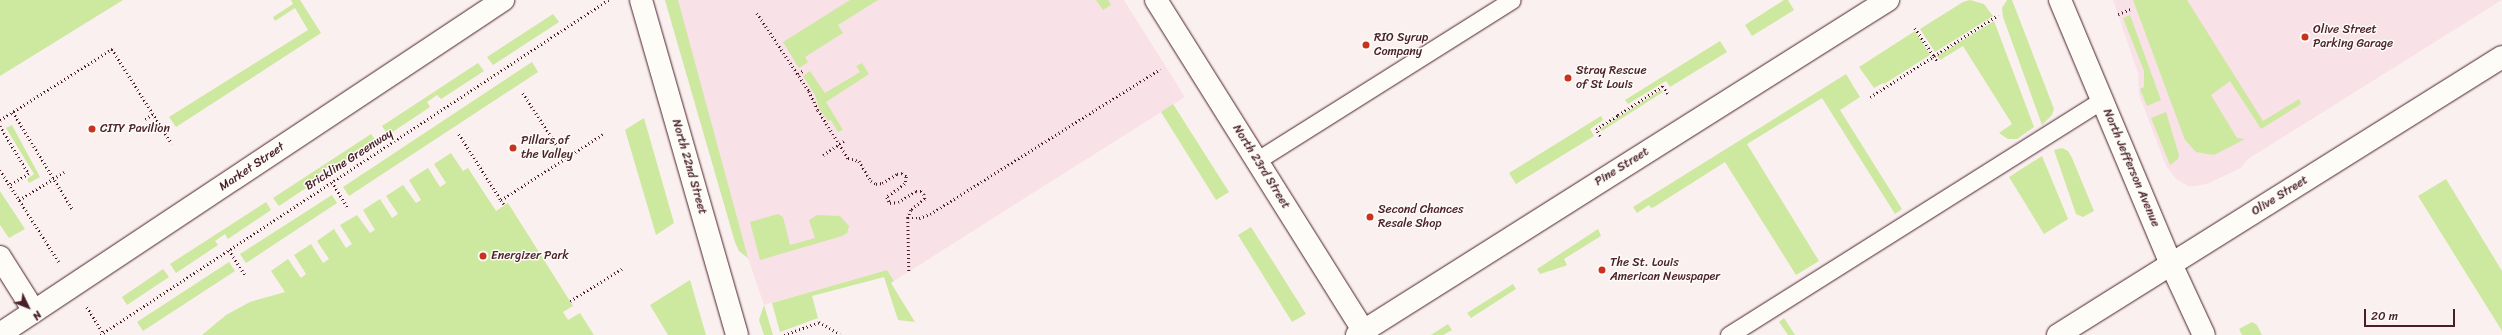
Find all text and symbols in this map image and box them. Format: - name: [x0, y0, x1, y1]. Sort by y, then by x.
- place label: Olive Street Parking Garage: [2313, 23, 2393, 51]
- place label: RIO Syrup Company: [1374, 31, 1428, 59]
- marker: Olive Street Parking Garage: [2300, 32, 2310, 42]
- marker: RIO Syrup Company: [1361, 40, 1371, 50]
- place label: Stray Rescue of St Louis: [1576, 64, 1646, 92]
- marker: Stray Rescue of St Louis: [1563, 73, 1573, 83]
- street label: North Jefferson Avenue: [2100, 107, 2162, 229]
- street label: North 22nd Street: [668, 118, 710, 216]
- place label: CITY Pavilion: [100, 122, 170, 136]
- street label: North 23rd Street: [1229, 122, 1293, 212]
- marker: CITY Pavilion: [87, 124, 97, 134]
- street label: Brickline Greenway: [302, 126, 396, 194]
- place label: Pillars of the Valley: [521, 134, 573, 162]
- street label: Market Street: [216, 140, 288, 194]
- marker: Pillars of the Valley: [508, 143, 518, 153]
- street label: Pine Street: [1592, 145, 1652, 189]
- street label: Olive Street: [2249, 173, 2311, 219]
- place label: Second Chances Resale Shop: [1378, 203, 1464, 231]
- marker: Second Chances Resale Shop: [1365, 212, 1375, 222]
- place label: Energizer Park: [491, 249, 569, 263]
- marker: Energizer Park: [478, 251, 488, 261]
- place label: The St. Louis American Newspaper: [1610, 256, 1721, 284]
- marker: The St. Louis American Newspaper: [1597, 265, 1607, 275]
- north arrow: [8, 287, 48, 327]
- scale bar: [2366, 301, 2457, 327]
- text: 20 m: [2371, 305, 2398, 327]
- text: N: [28, 306, 47, 325]

